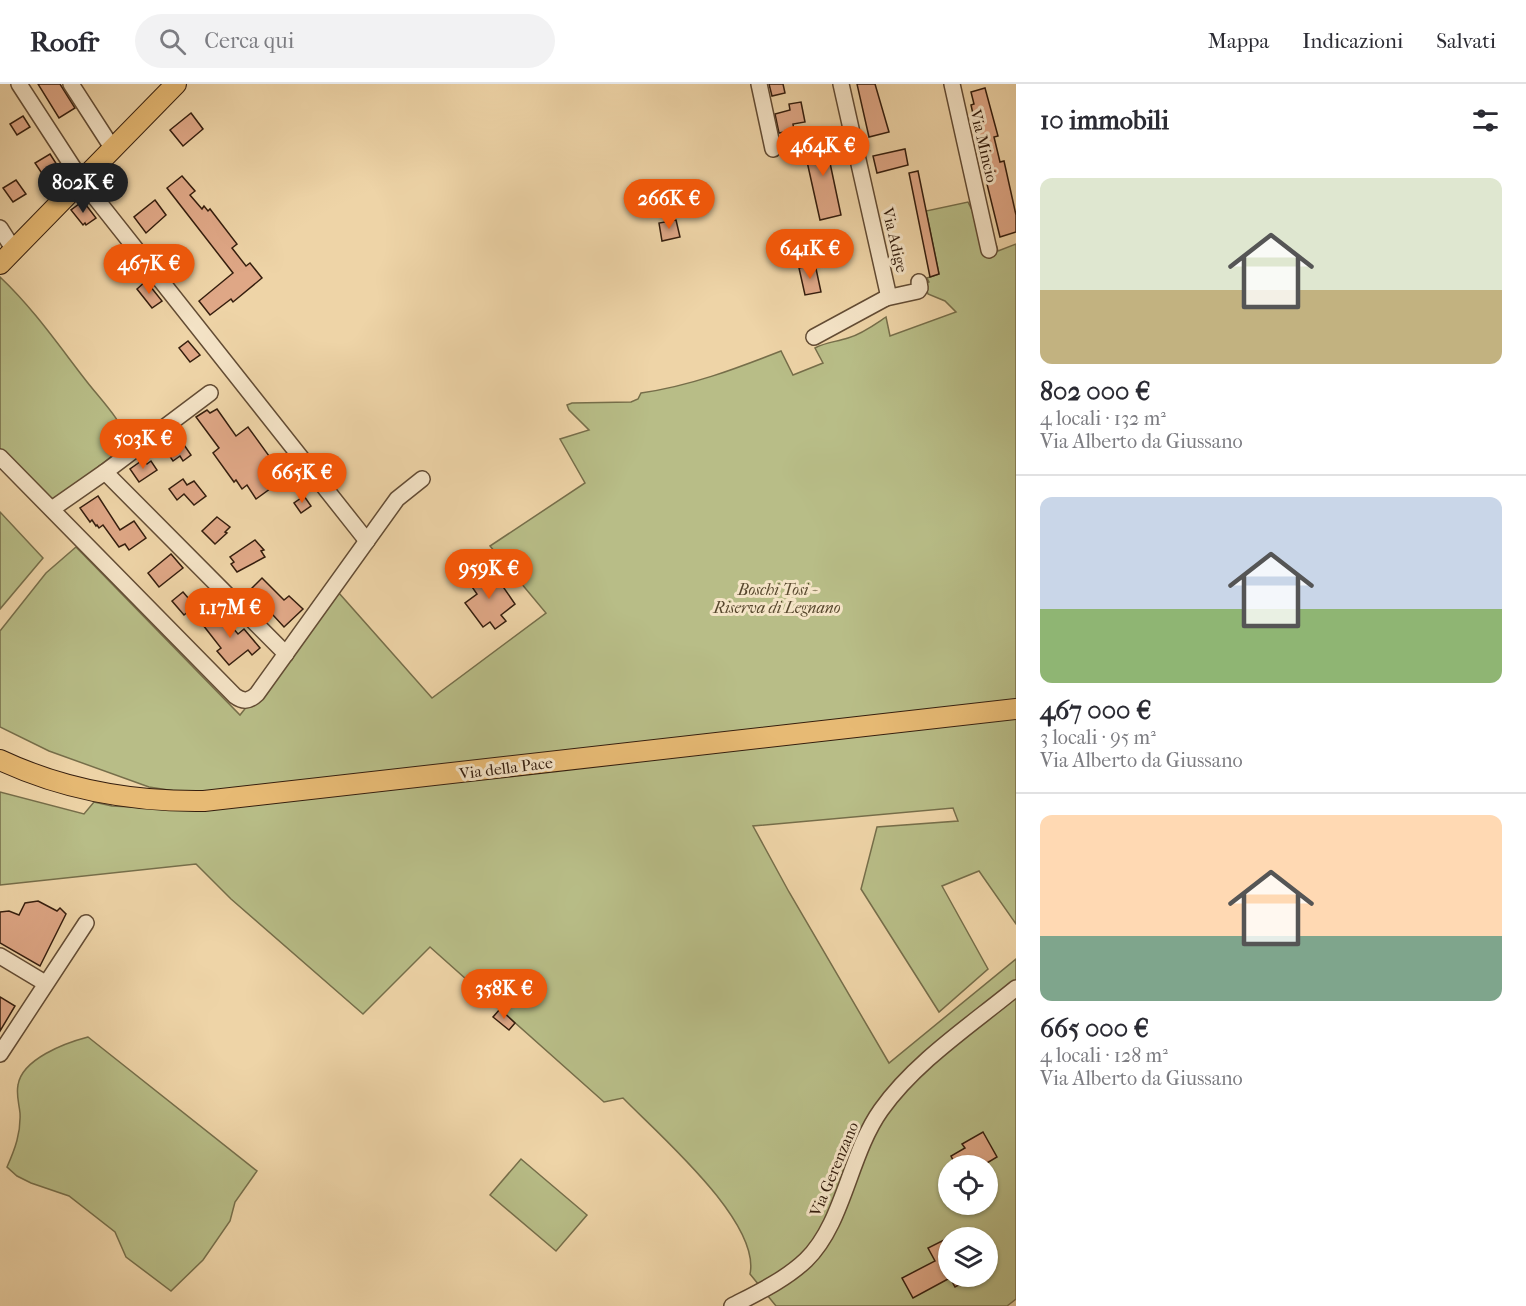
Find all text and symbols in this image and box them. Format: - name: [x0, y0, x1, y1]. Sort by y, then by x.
- search box: [135, 14, 555, 68]
- text: Roofr: [30, 25, 99, 58]
- icon: search: [156, 25, 189, 58]
- text: Cerca qui: [204, 28, 294, 54]
- text: Mappa: [1208, 29, 1269, 53]
- text: Indicazioni: [1302, 29, 1403, 53]
- text: Salvati: [1436, 29, 1496, 53]
- icon: filters: [1469, 104, 1502, 137]
- text: 10 immobili: [1040, 105, 1169, 136]
- street label: Via Mincio: [966, 107, 1002, 184]
- pin: 464K €: [774, 126, 872, 177]
- text: 464K €: [790, 134, 856, 157]
- pin: 802K €: [34, 163, 132, 214]
- text: 802K €: [52, 171, 114, 194]
- pin: 266K €: [620, 179, 718, 230]
- text: 266K €: [638, 187, 700, 210]
- street label: Via Adige: [878, 205, 912, 274]
- icon: home: [1217, 217, 1325, 325]
- pin: 641K €: [761, 229, 859, 280]
- text: 641K €: [780, 237, 840, 260]
- pin: 467K €: [100, 244, 198, 295]
- text: 467K €: [118, 252, 180, 275]
- text: 802 000 €: [1040, 376, 1150, 407]
- text: 4 locali · 132 m²: [1040, 407, 1166, 430]
- pin: 503K €: [94, 419, 192, 470]
- text: 503K €: [114, 427, 172, 450]
- text: Via Alberto da Giussano: [1040, 430, 1243, 453]
- pin: 665K €: [253, 453, 351, 504]
- text: 665K €: [271, 461, 333, 484]
- icon: home: [1217, 536, 1325, 644]
- pin: 959K €: [440, 549, 538, 600]
- text: 959K €: [459, 557, 519, 580]
- park label: Boschi Tosi - Riserva di Legnano: [713, 580, 841, 617]
- pin: 1.17M €: [175, 588, 285, 639]
- text: 1.17M €: [199, 596, 261, 619]
- text: 467 000 €: [1040, 695, 1151, 726]
- text: 3 locali · 95 m²: [1040, 726, 1156, 749]
- text: Via Alberto da Giussano: [1040, 749, 1243, 772]
- street label: Via della Pace: [457, 753, 554, 783]
- icon: home: [1217, 854, 1325, 962]
- pin: 358K €: [455, 969, 553, 1020]
- text: 358K €: [475, 977, 533, 1000]
- text: 665 000 €: [1040, 1013, 1149, 1044]
- text: 4 locali · 128 m²: [1040, 1044, 1168, 1067]
- text: Via Alberto da Giussano: [1040, 1067, 1243, 1090]
- street label: Via Gerenzano: [805, 1119, 862, 1220]
- map controls: [938, 1155, 998, 1287]
- button: locate: [938, 1155, 998, 1215]
- button: layers: [938, 1227, 998, 1287]

